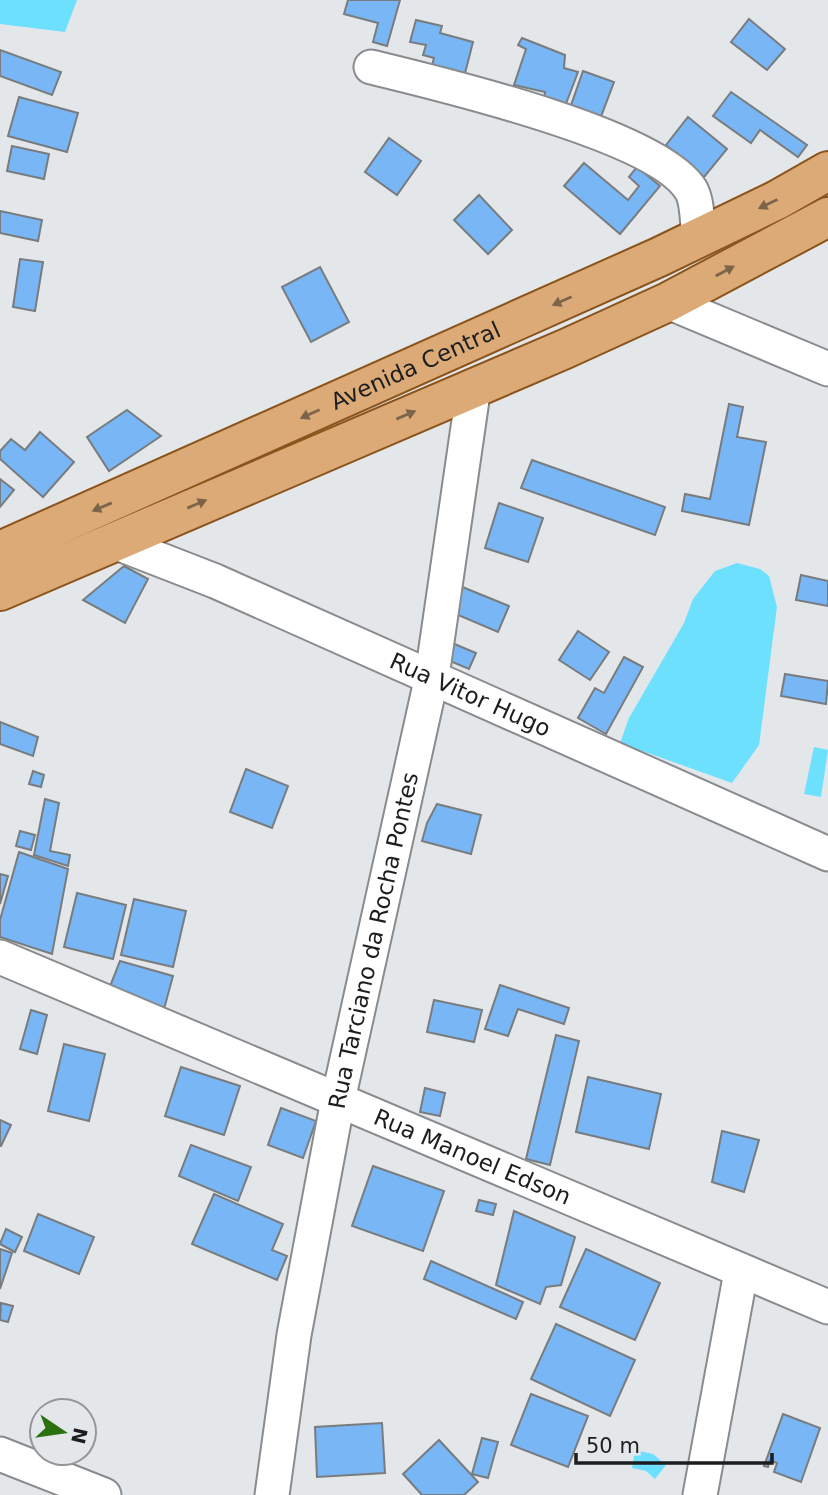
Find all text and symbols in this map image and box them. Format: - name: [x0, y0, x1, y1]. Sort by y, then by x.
- one-way arrow: [758, 199, 778, 210]
- one-way arrow: [715, 265, 735, 277]
- one-way arrow: [552, 295, 572, 307]
- street label: Avenida Central: [327, 316, 504, 415]
- one-way arrow: [300, 408, 320, 420]
- one-way arrow: [396, 410, 417, 421]
- one-way arrow: [187, 499, 208, 510]
- one-way arrow: [92, 502, 113, 513]
- street label: Rua Vitor Hugo: [386, 648, 555, 742]
- street label: Rua Tarciano da Rocha Pontes: [324, 770, 423, 1111]
- street label: Rua Manoel Edson: [370, 1104, 575, 1210]
- north arrow: [28, 1397, 98, 1467]
- scale bar: [576, 1422, 772, 1466]
- text: N: [67, 1426, 92, 1446]
- text: 50 m: [586, 1434, 640, 1458]

